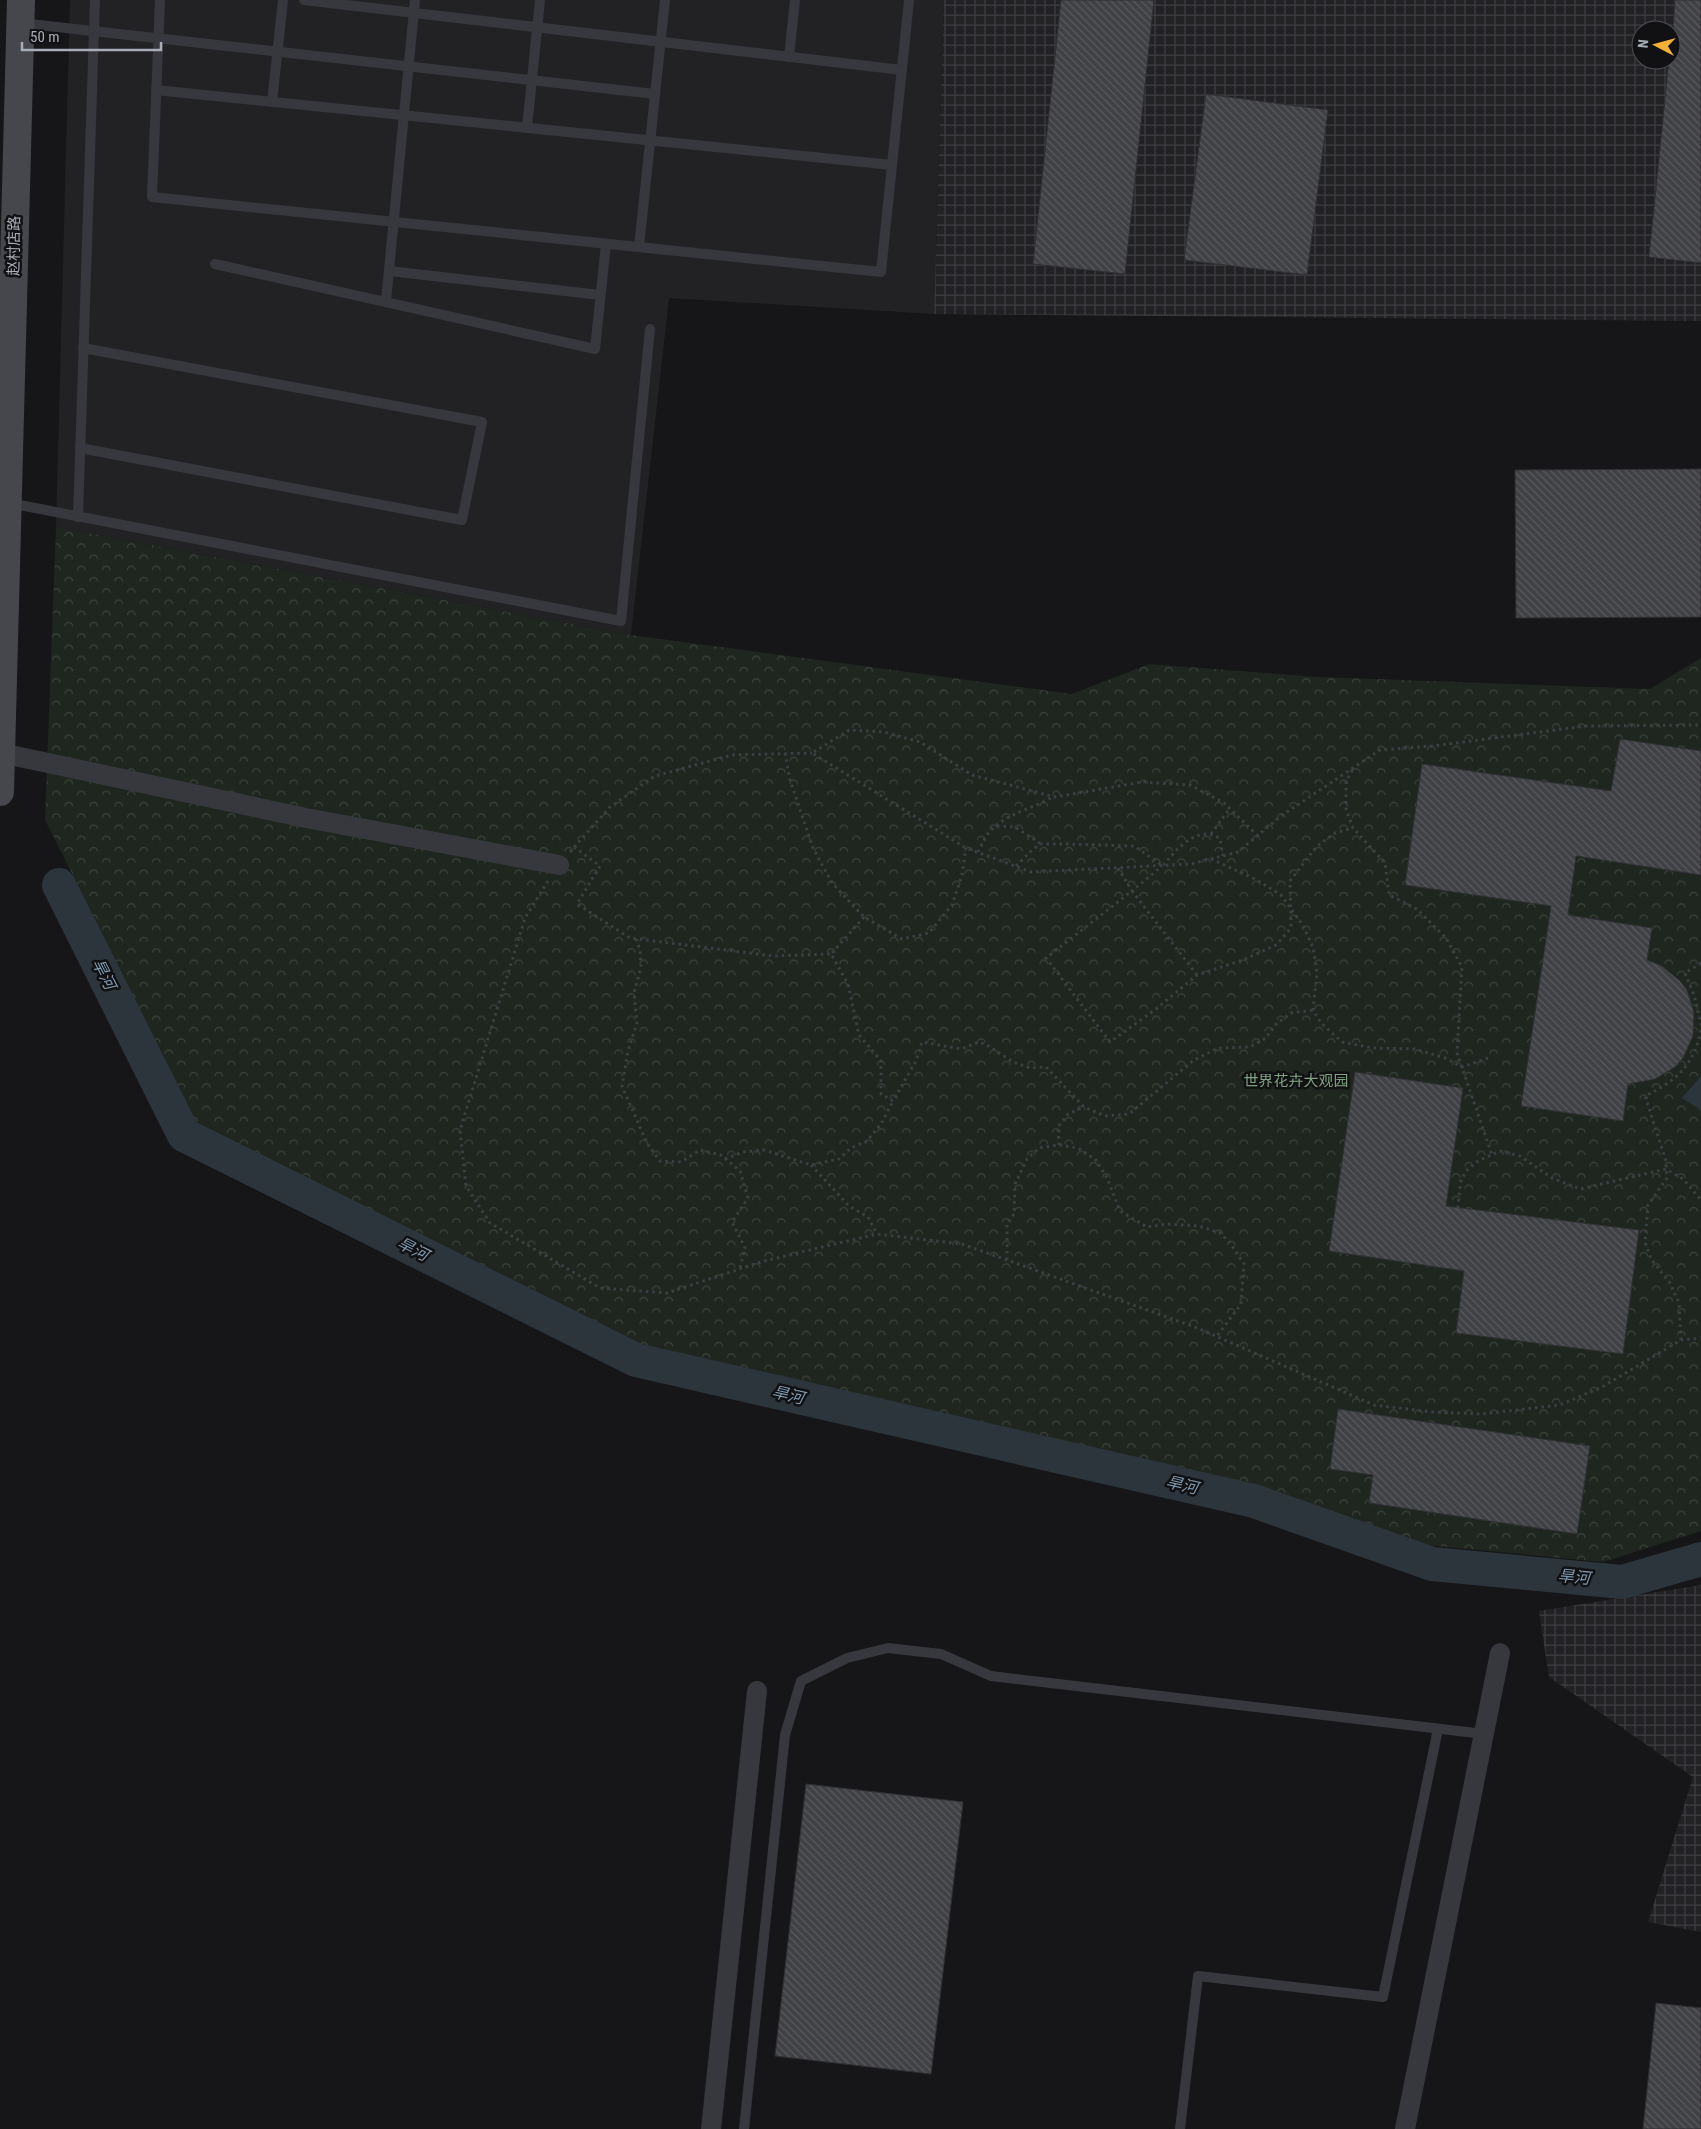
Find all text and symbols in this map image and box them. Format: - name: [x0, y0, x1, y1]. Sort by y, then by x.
- scale bar: [22, 20, 161, 52]
- north arrow: [1631, 20, 1681, 70]
- text: 50 m: [30, 28, 60, 46]
- text: N: [1635, 39, 1651, 49]
- street label: 赵村店路: [4, 216, 24, 276]
- water label: 旱河: [88, 955, 121, 995]
- park label: 世界花卉大观园: [1243, 1072, 1349, 1090]
- water label: 旱河: [394, 1233, 434, 1266]
- water label: 旱河: [770, 1382, 809, 1409]
- water label: 旱河: [1164, 1472, 1203, 1499]
- water label: 旱河: [1557, 1566, 1594, 1588]

